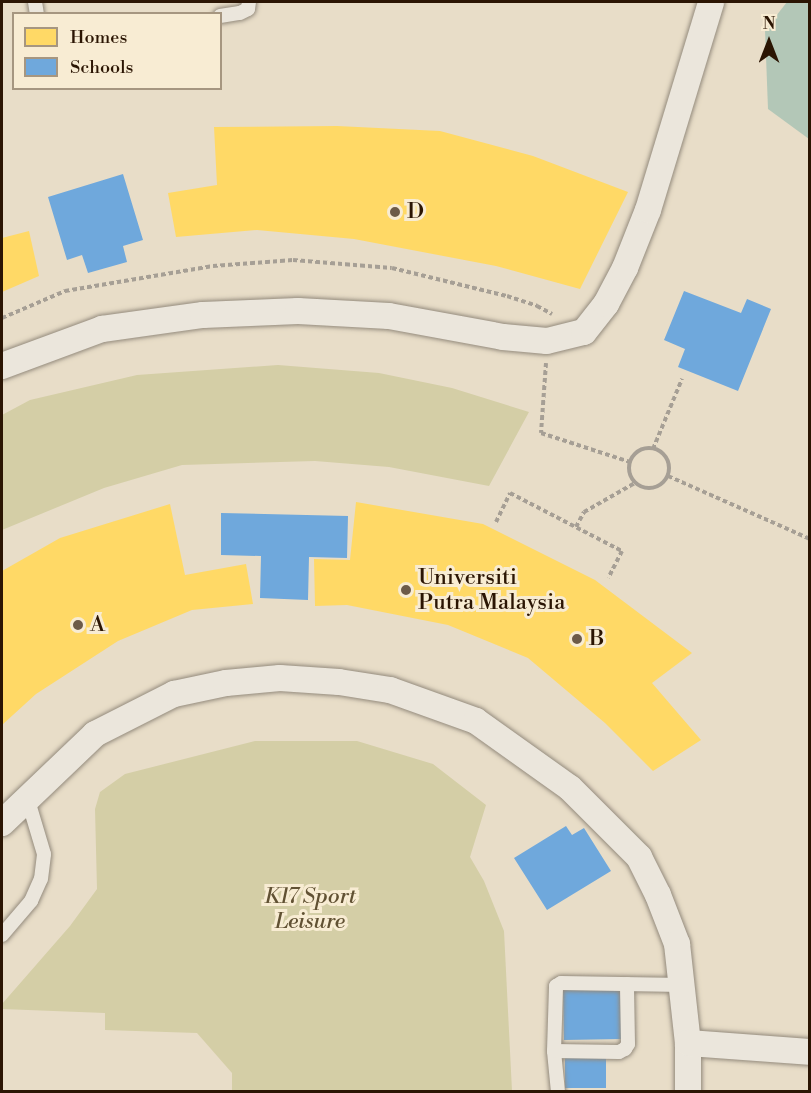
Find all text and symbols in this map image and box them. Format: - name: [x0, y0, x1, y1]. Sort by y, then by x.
- legend: [12, 12, 222, 90]
- north arrow: [739, 12, 799, 72]
- text: N: [763, 14, 775, 34]
- text: Homes: [70, 26, 127, 49]
- text: Schools: [70, 56, 133, 79]
- place label: D: [407, 199, 424, 225]
- marker: D: [388, 205, 402, 219]
- place label: Universiti Putra Malaysia: [418, 564, 565, 616]
- marker: Universiti Putra Malaysia: [399, 583, 413, 597]
- place label: A: [90, 612, 105, 638]
- marker: A: [71, 618, 85, 632]
- place label: B: [589, 626, 604, 652]
- marker: B: [570, 632, 584, 646]
- park label: K17 Sport Leisure: [264, 883, 356, 934]

